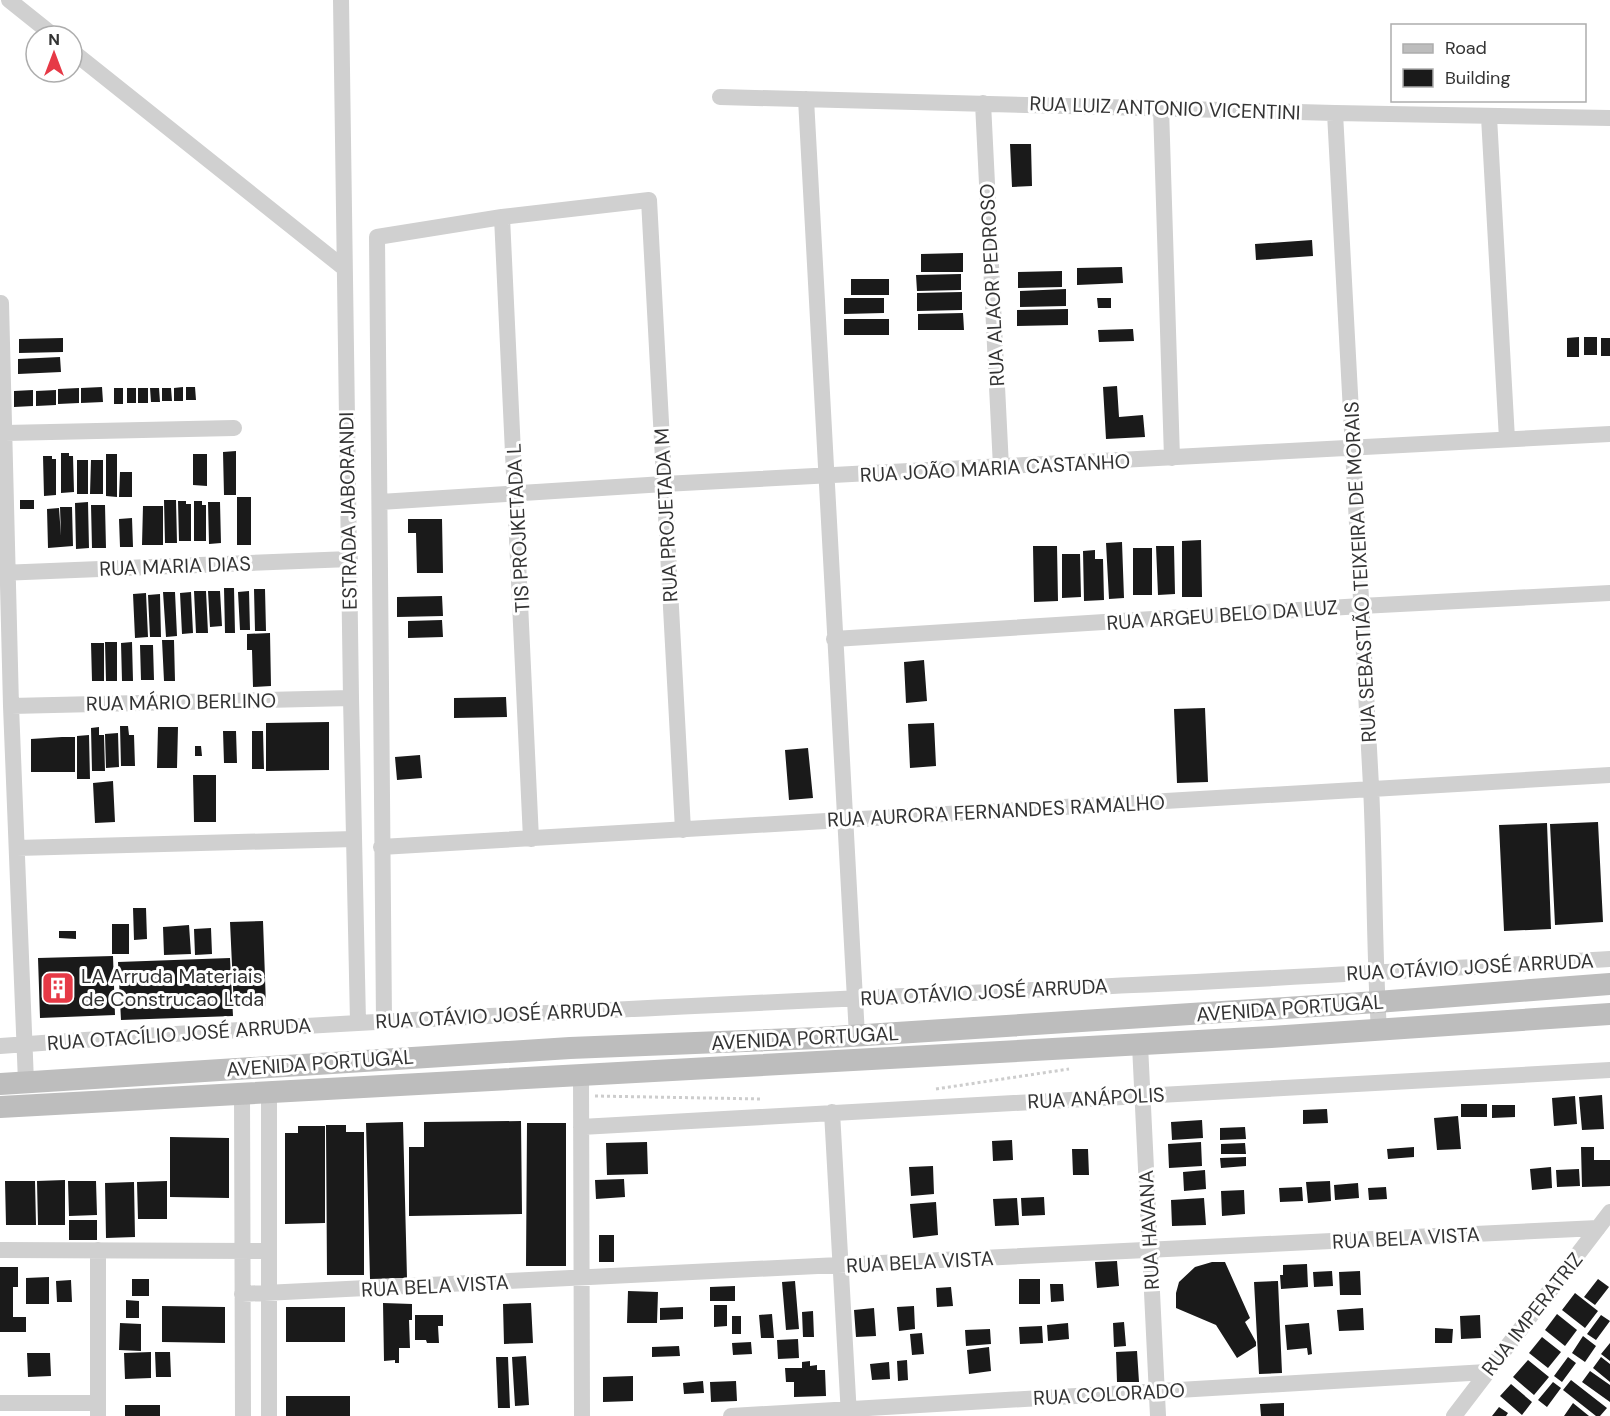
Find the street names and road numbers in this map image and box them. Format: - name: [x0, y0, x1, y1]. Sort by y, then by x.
- street label: RUA LUIZ ANTONIO VICENTINI: [1029, 90, 1301, 126]
- street label: RUA ALAOR PEDROSO: [974, 183, 1010, 387]
- street label: RUA SEBASTIÃO TEIXEIRA DE MORAIS: [1338, 401, 1382, 743]
- street label: ESTRADA JABORANDI: [333, 412, 363, 610]
- street label: RUA PROJETADA M: [648, 427, 684, 603]
- street label: TIS PROJKETADA L: [501, 443, 535, 613]
- street label: RUA JOÃO MARIA CASTANHO: [859, 448, 1131, 488]
- street label: RUA MARIA DIAS: [99, 550, 251, 582]
- street label: RUA ARGEU BELO DA LUZ: [1106, 594, 1338, 636]
- street label: RUA MÁRIO BERLINO: [86, 687, 276, 717]
- street label: RUA AURORA FERNANDES RAMALHO: [826, 789, 1166, 833]
- street label: RUA OTÁVIO JOSÉ ARRUDA: [1346, 948, 1594, 986]
- street label: RUA OTÁVIO JOSÉ ARRUDA: [860, 973, 1108, 1011]
- street label: AVENIDA PORTUGAL: [1195, 988, 1385, 1028]
- street label: RUA OTÁVIO JOSÉ ARRUDA: [375, 996, 623, 1034]
- street label: RUA OTACÍLIO JOSÉ ARRUDA: [46, 1012, 312, 1056]
- street label: AVENIDA PORTUGAL: [710, 1020, 900, 1056]
- street label: AVENIDA PORTUGAL: [225, 1043, 415, 1083]
- street label: RUA ANÁPOLIS: [1027, 1081, 1165, 1115]
- street label: RUA HAVANA: [1133, 1170, 1165, 1290]
- street label: RUA BELA VISTA: [1332, 1221, 1480, 1255]
- street label: RUA BELA VISTA: [846, 1245, 994, 1279]
- street label: RUA IMPERATRIZ: [1476, 1247, 1588, 1381]
- street label: RUA BELA VISTA: [361, 1269, 509, 1303]
- street label: RUA COLORADO: [1032, 1377, 1186, 1411]

